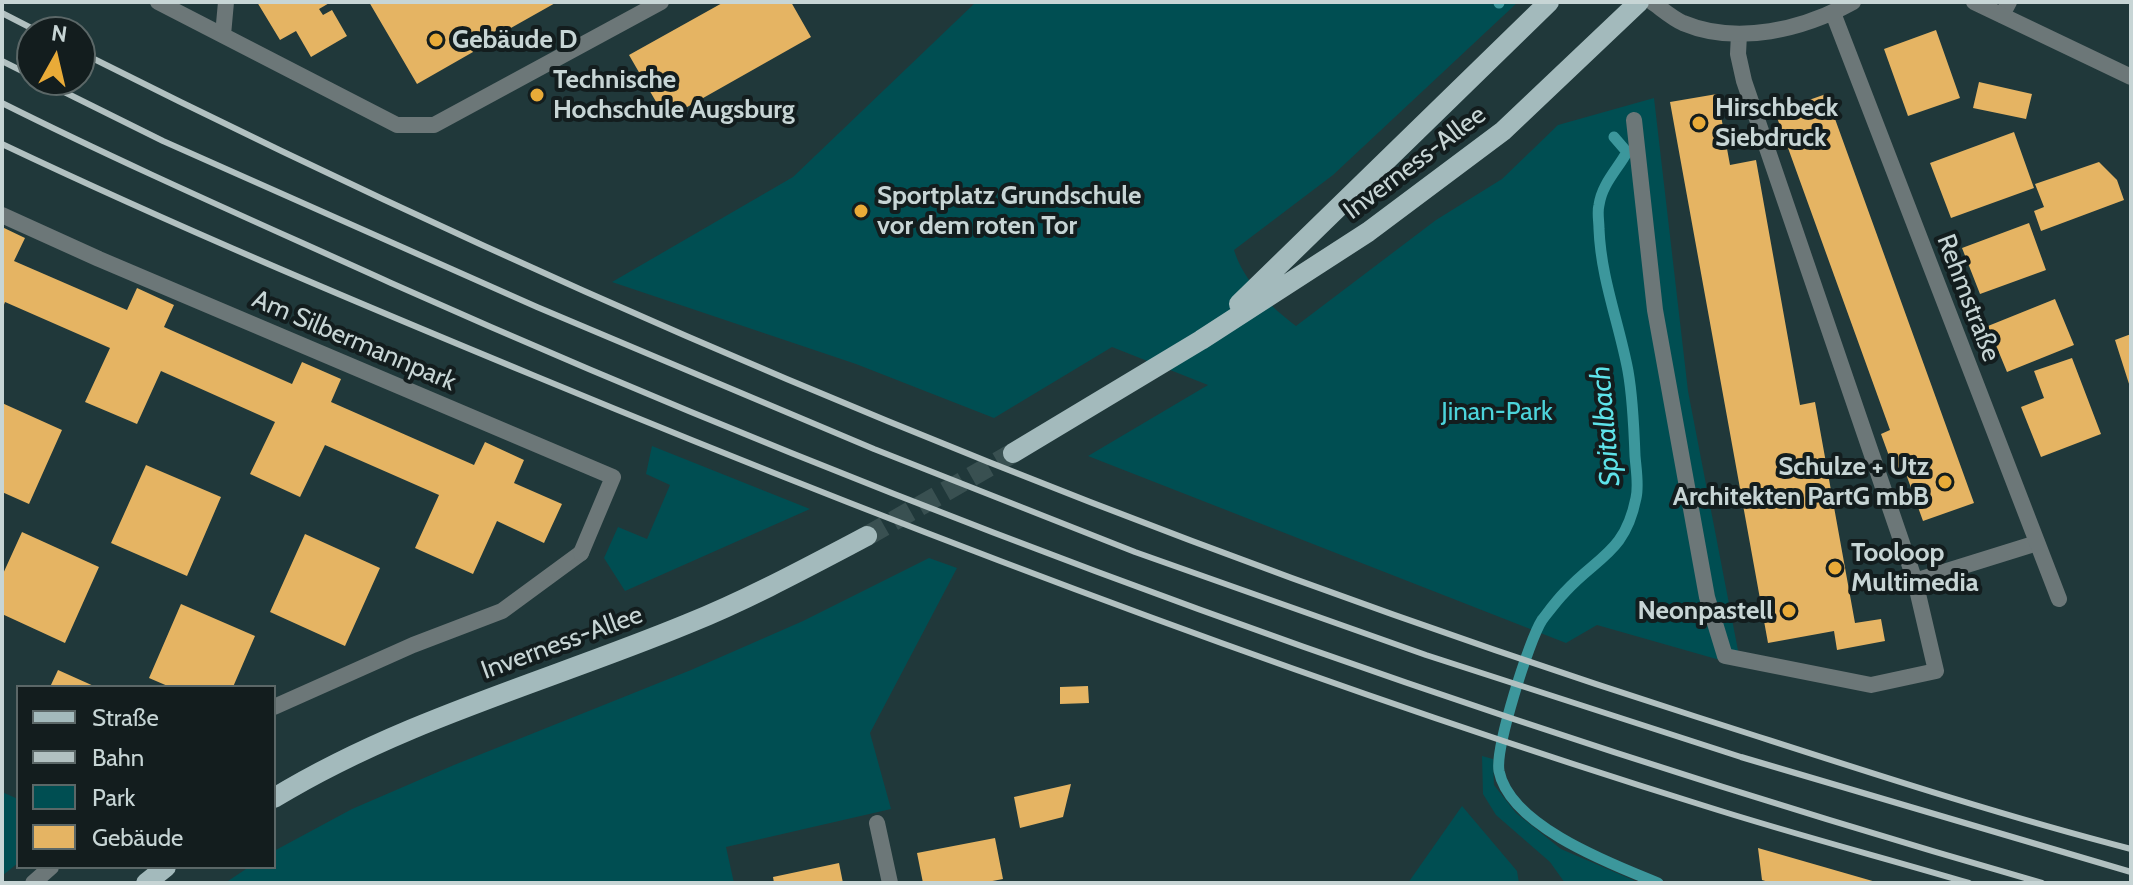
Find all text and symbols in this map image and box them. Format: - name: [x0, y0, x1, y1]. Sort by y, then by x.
- north arrow: [16, 16, 96, 96]
- text: N: [50, 19, 69, 48]
- place label: Gebäude D: [452, 24, 577, 56]
- marker: Gebäude D: [427, 31, 445, 49]
- place label: Technische Hochschule Augsburg: [553, 64, 795, 126]
- marker: Technische Hochschule Augsburg: [528, 86, 546, 104]
- place label: Hirschbeck Siebdruck: [1715, 92, 1838, 154]
- street label: Inverness-Allee: [1338, 99, 1492, 227]
- marker: Hirschbeck Siebdruck: [1690, 114, 1708, 132]
- place label: Sportplatz Grundschule vor dem roten Tor: [877, 180, 1141, 242]
- marker: Sportplatz Grundschule vor dem roten Tor: [852, 202, 870, 220]
- street label: Rehmstraße: [1929, 230, 2007, 366]
- street label: Am Silbermannpark: [247, 284, 461, 398]
- water label: Spitalbach: [1584, 364, 1628, 488]
- park label: Jinan-Park: [1441, 396, 1553, 428]
- place label: Schulze + Utz Architekten PartG mbB: [1673, 451, 1929, 512]
- marker: Schulze + Utz Architekten PartG mbB: [1936, 473, 1954, 491]
- place label: Tooloop Multimedia: [1851, 537, 1979, 598]
- marker: Tooloop Multimedia: [1826, 559, 1844, 577]
- place label: Neonpastell: [1638, 595, 1773, 627]
- street label: Inverness-Allee: [477, 599, 647, 687]
- marker: Neonpastell: [1780, 602, 1798, 620]
- legend: [16, 685, 276, 869]
- text: Straße: [92, 703, 159, 732]
- text: Bahn: [92, 743, 144, 772]
- text: Park: [92, 783, 135, 812]
- text: Gebäude: [92, 823, 183, 852]

